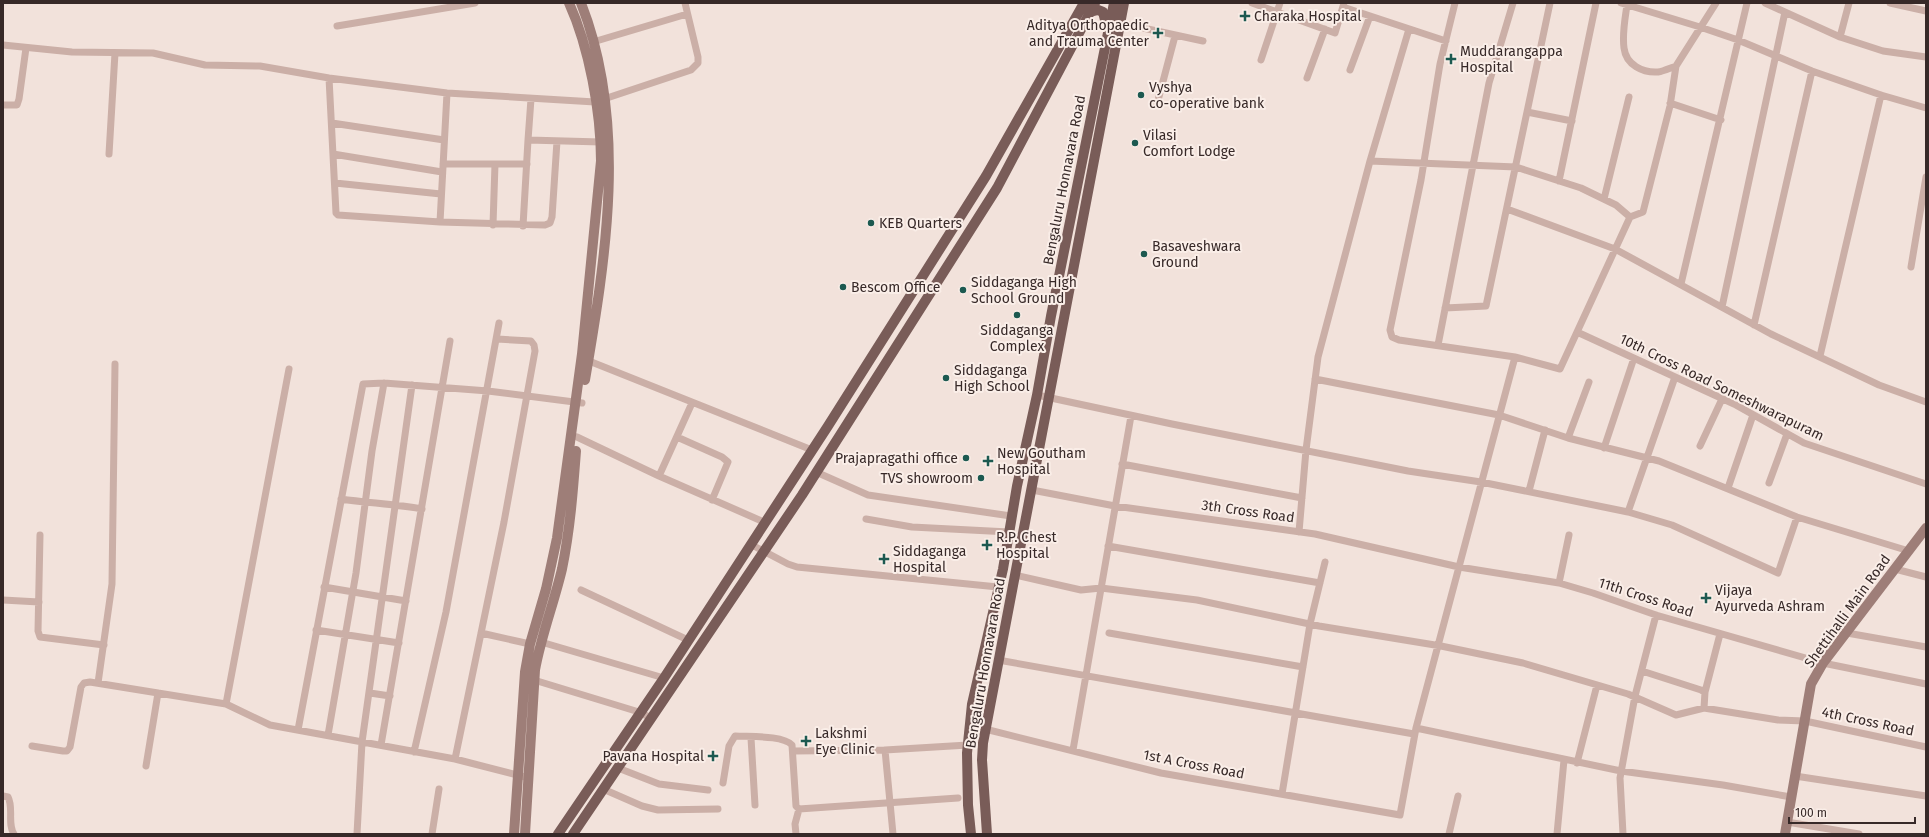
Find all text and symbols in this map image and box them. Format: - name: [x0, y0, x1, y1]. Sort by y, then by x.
- place label: Charaka Hospital: [1254, 8, 1361, 25]
- marker: Charaka Hospital: [1239, 10, 1251, 22]
- place label: Aditya Orthopaedic and Trauma Center: [1027, 17, 1150, 50]
- marker: Aditya Orthopaedic and Trauma Center: [1152, 27, 1164, 39]
- place label: Muddarangappa Hospital: [1460, 43, 1563, 76]
- marker: Muddarangappa Hospital: [1445, 53, 1457, 65]
- place label: Vyshya co-operative bank: [1149, 79, 1265, 112]
- marker: Vyshya co-operative bank: [1136, 90, 1146, 100]
- street label: Bengaluru Honnavara Road: [1040, 94, 1089, 266]
- place label: Vilasi Comfort Lodge: [1143, 127, 1235, 160]
- marker: Vilasi Comfort Lodge: [1130, 138, 1140, 148]
- place label: KEB Quarters: [879, 215, 962, 232]
- marker: KEB Quarters: [866, 218, 876, 228]
- place label: Basaveshwara Ground: [1152, 238, 1241, 271]
- marker: Basaveshwara Ground: [1139, 249, 1149, 259]
- place label: Siddaganga High School Ground: [971, 274, 1077, 307]
- place label: Bescom Office: [851, 279, 940, 296]
- marker: Bescom Office: [838, 282, 848, 292]
- marker: Siddaganga High School Ground: [958, 285, 968, 295]
- marker: Siddaganga Complex: [1012, 310, 1022, 320]
- place label: Siddaganga Complex: [980, 322, 1054, 355]
- street label: 10th Cross Road Someshwarapuram: [1617, 330, 1827, 445]
- place label: Siddaganga High School: [954, 362, 1030, 395]
- marker: Siddaganga High School: [941, 373, 951, 383]
- place label: New Goutham Hospital: [997, 445, 1086, 478]
- place label: Prajapragathi office: [835, 450, 958, 467]
- marker: Prajapragathi office: [961, 453, 971, 463]
- marker: New Goutham Hospital: [982, 455, 994, 467]
- place label: TVS showroom: [881, 470, 973, 487]
- marker: TVS showroom: [976, 473, 986, 483]
- street label: 3th Cross Road: [1200, 497, 1296, 526]
- place label: R.P. Chest Hospital: [996, 529, 1057, 562]
- marker: R.P. Chest Hospital: [981, 539, 993, 551]
- place label: Siddaganga Hospital: [893, 543, 966, 576]
- street label: Shettihalli Main Road: [1801, 551, 1894, 671]
- marker: Siddaganga Hospital: [878, 553, 890, 565]
- street label: 11th Cross Road: [1596, 574, 1695, 621]
- street label: Bengaluru Honnavara Road: [962, 577, 1009, 750]
- place label: Vijaya Ayurveda Ashram: [1715, 582, 1825, 615]
- marker: Vijaya Ayurveda Ashram: [1700, 592, 1712, 604]
- street label: 4th Cross Road: [1820, 703, 1916, 740]
- place label: Lakshmi Eye Clinic: [815, 725, 875, 758]
- marker: Lakshmi Eye Clinic: [800, 735, 812, 747]
- street label: 1st A Cross Road: [1142, 746, 1246, 783]
- place label: Pavana Hospital: [602, 748, 704, 765]
- marker: Pavana Hospital: [707, 750, 719, 762]
- scale bar: [1789, 799, 1915, 825]
- text: 100 m: [1795, 806, 1827, 820]

